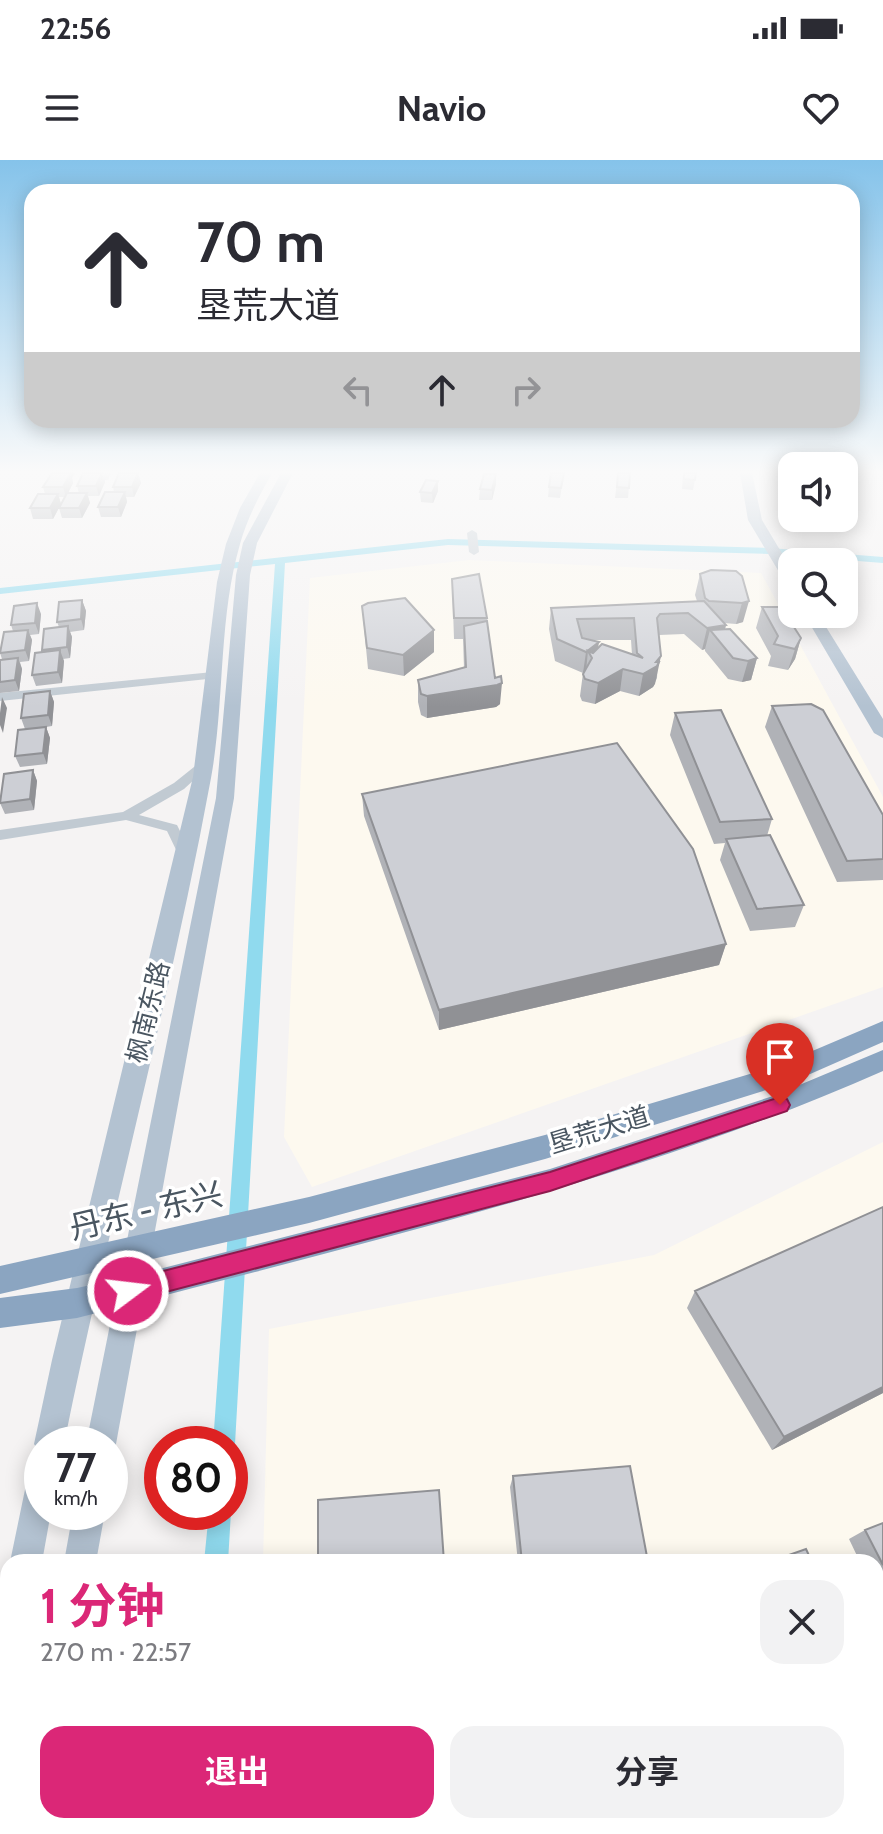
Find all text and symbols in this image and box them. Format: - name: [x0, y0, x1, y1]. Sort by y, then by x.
- text: 22:56: [40, 10, 111, 47]
- icon: menu: [40, 86, 84, 130]
- text: Navio: [397, 86, 486, 130]
- icon: heart: [799, 86, 843, 130]
- text: 70 m: [196, 208, 325, 276]
- icon: ahead: [64, 216, 168, 320]
- text: 垦荒大道: [196, 283, 340, 327]
- icon: left: [336, 368, 380, 412]
- icon: ahead: [420, 368, 464, 412]
- icon: right: [504, 368, 548, 412]
- map controls: [778, 452, 858, 628]
- button: sound: [778, 452, 858, 532]
- button: search: [778, 548, 858, 628]
- street label: 枫南东路: [120, 958, 176, 1066]
- pin: [746, 1023, 814, 1105]
- icon: arrive: [758, 1035, 802, 1079]
- street label: 垦荒大道: [545, 1099, 653, 1161]
- street label: 丹东 - 东兴: [66, 1174, 226, 1247]
- position arrow: [86, 1249, 170, 1333]
- speed limit sign: 80: [144, 1426, 248, 1530]
- text: 77: [56, 1443, 96, 1492]
- text: km/h: [54, 1486, 98, 1510]
- text: 1 分钟: [40, 1577, 165, 1635]
- button: close: [760, 1580, 844, 1664]
- text: 270 m · 22:57: [40, 1636, 191, 1668]
- button: 退出: [40, 1726, 434, 1818]
- button: 分享: [450, 1726, 844, 1818]

